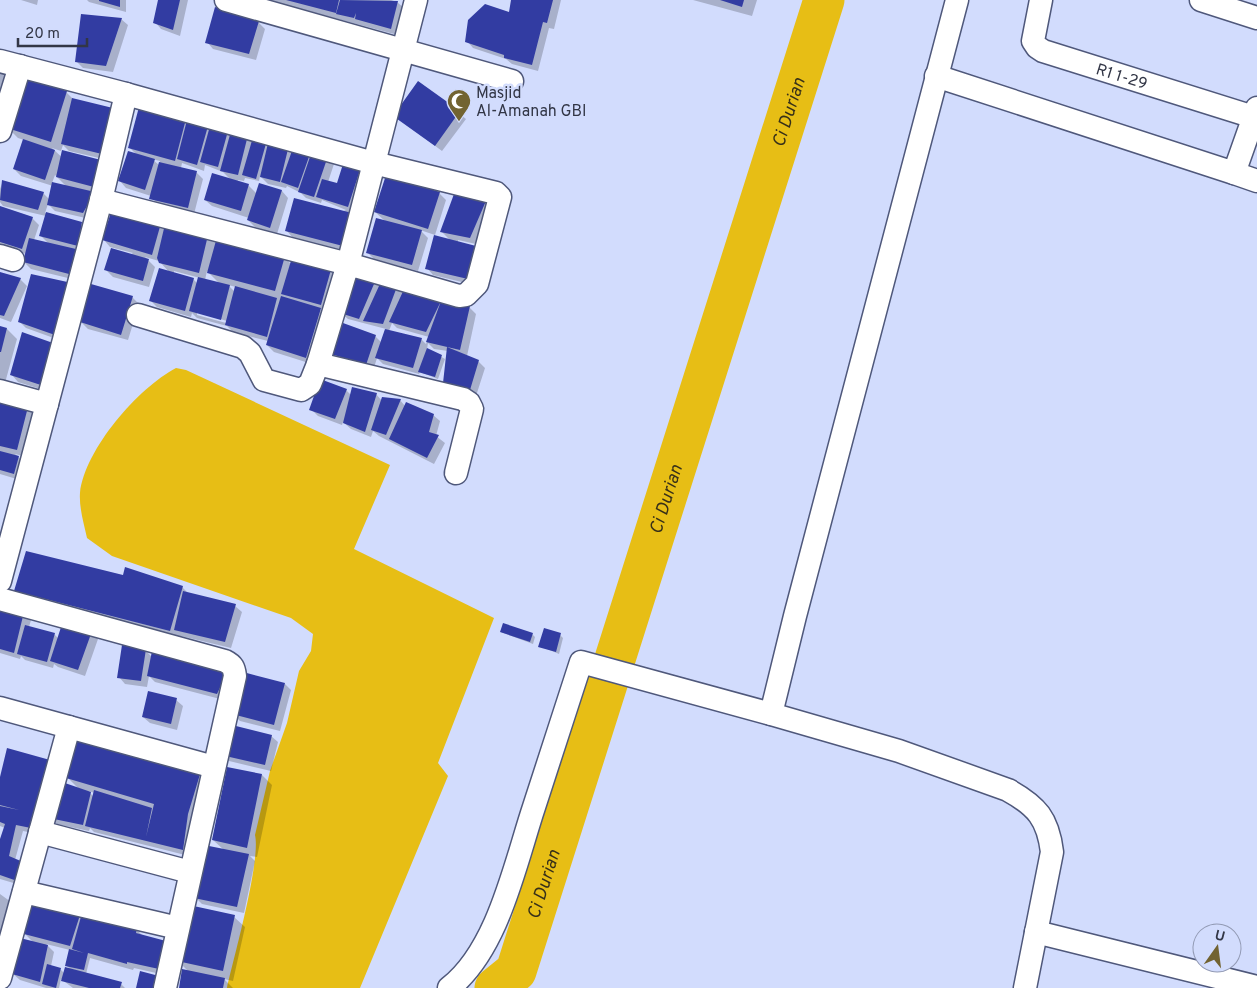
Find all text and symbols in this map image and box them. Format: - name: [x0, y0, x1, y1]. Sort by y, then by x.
- scale bar: [18, 15, 86, 47]
- text: 20 m: [25, 25, 60, 44]
- street label: R1 1-29: [1093, 60, 1150, 95]
- water label: Ci Durian: [768, 75, 812, 150]
- place label: Masjid Al-Amanah GBI: [476, 84, 587, 122]
- mosque icon: Masjid Al-Amanah GBI: [446, 88, 472, 122]
- water label: Ci Durian: [645, 462, 689, 537]
- water label: Ci Durian: [523, 847, 567, 922]
- north arrow: [1192, 923, 1242, 973]
- text: U: [1213, 927, 1227, 946]

